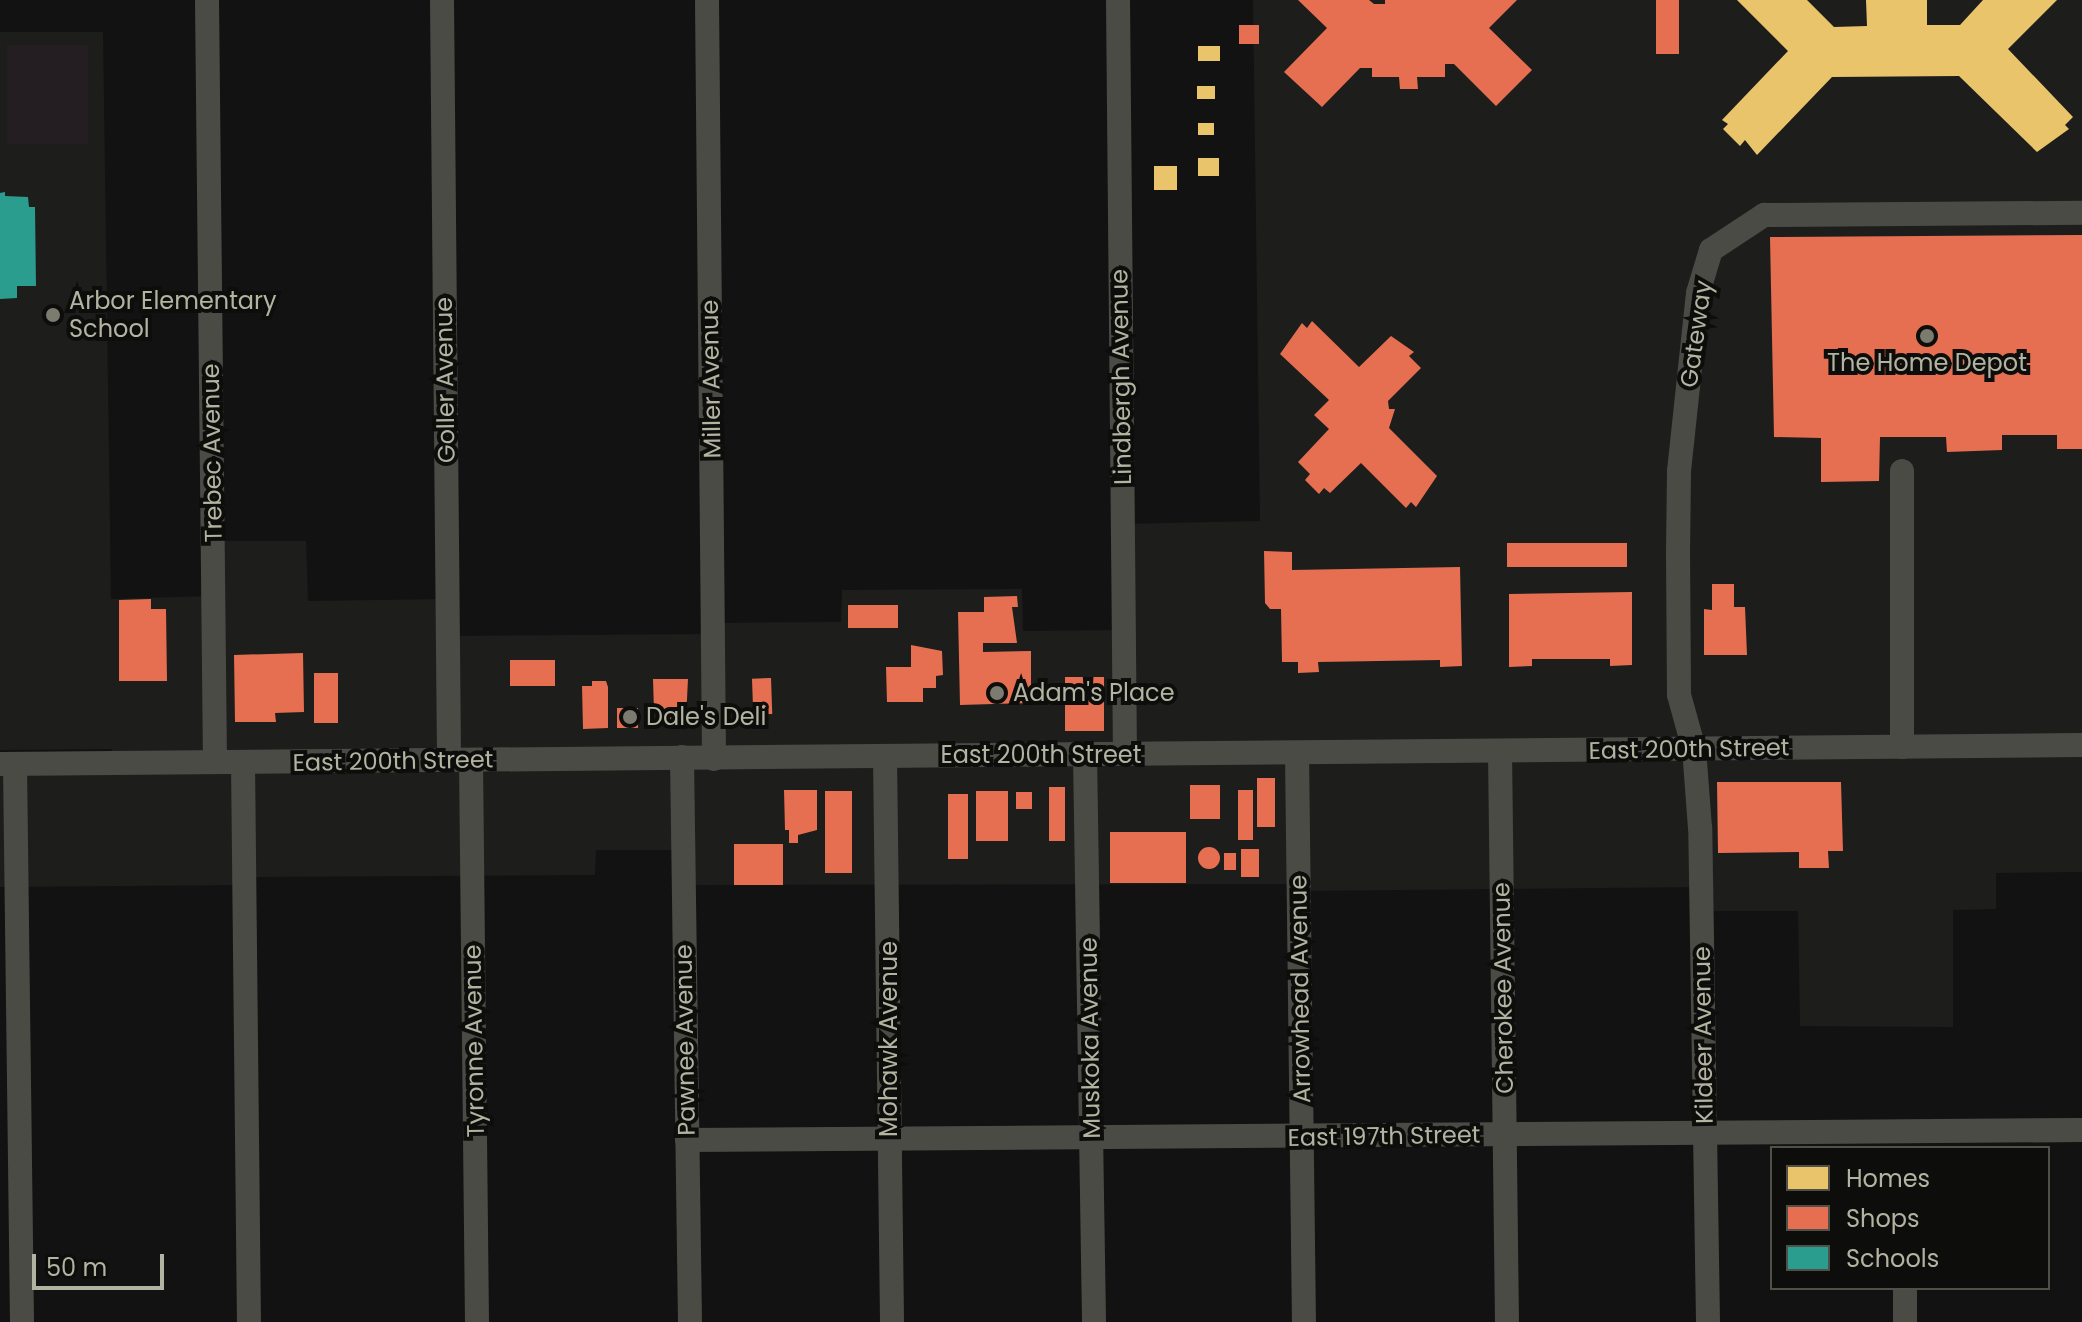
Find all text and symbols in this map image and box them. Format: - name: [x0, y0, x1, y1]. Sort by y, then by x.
- street label: Lindbergh Avenue: [1105, 269, 1137, 485]
- street label: Gateway: [1674, 279, 1718, 389]
- place label: Arbor Elementary School: [69, 287, 277, 343]
- street label: Goller Avenue: [429, 297, 461, 463]
- street label: Miller Avenue: [695, 299, 727, 459]
- marker: Arbor Elementary School: [44, 306, 62, 324]
- marker: The Home Depot: [1918, 327, 1936, 345]
- place label: The Home Depot: [1827, 349, 2027, 377]
- street label: Trebec Avenue: [196, 363, 228, 543]
- place label: Adam's Place: [1013, 679, 1175, 707]
- marker: Adam's Place: [988, 684, 1006, 702]
- place label: Dale's Deli: [646, 703, 766, 731]
- marker: Dale's Deli: [621, 708, 639, 726]
- street label: East 200th Street: [1588, 733, 1790, 765]
- street label: East 200th Street: [941, 741, 1141, 769]
- street label: East 200th Street: [292, 745, 494, 777]
- street label: Arrowhead Avenue: [1284, 875, 1316, 1103]
- street label: Cherokee Avenue: [1487, 882, 1519, 1094]
- street label: Muskoka Avenue: [1074, 937, 1106, 1139]
- street label: Mohawk Avenue: [875, 941, 903, 1137]
- street label: Tyronne Avenue: [458, 944, 490, 1138]
- street label: Pawnee Avenue: [669, 944, 701, 1136]
- street label: Kildeer Avenue: [1687, 946, 1719, 1124]
- street label: East 197th Street: [1287, 1120, 1481, 1152]
- legend: [1770, 1146, 2050, 1290]
- text: Homes: [1846, 1162, 1930, 1195]
- text: Shops: [1846, 1202, 1920, 1235]
- scale bar: [36, 1238, 168, 1288]
- text: Schools: [1846, 1242, 1939, 1275]
- text: 50 m: [46, 1251, 107, 1284]

